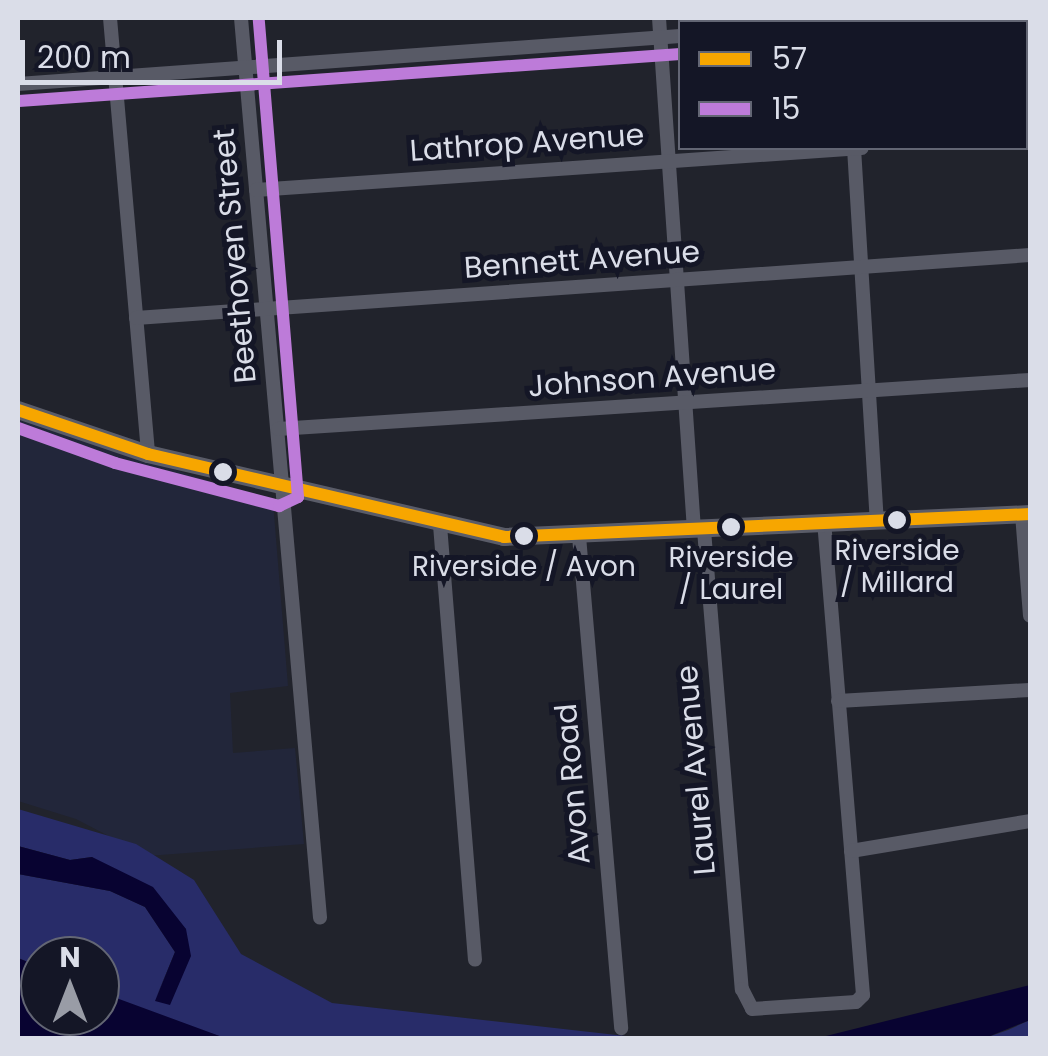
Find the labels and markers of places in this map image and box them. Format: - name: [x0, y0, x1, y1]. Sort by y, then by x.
- unlabelled marker: [213, 462, 233, 482]
- marker: Riverside / Millard: [887, 510, 907, 530]
- marker: Riverside / Laurel: [721, 517, 741, 537]
- marker: Riverside / Avon: [514, 526, 534, 546]
- place label: Riverside / Millard: [834, 534, 960, 600]
- place label: Riverside / Laurel: [668, 541, 794, 607]
- place label: Riverside / Avon: [412, 550, 636, 584]

